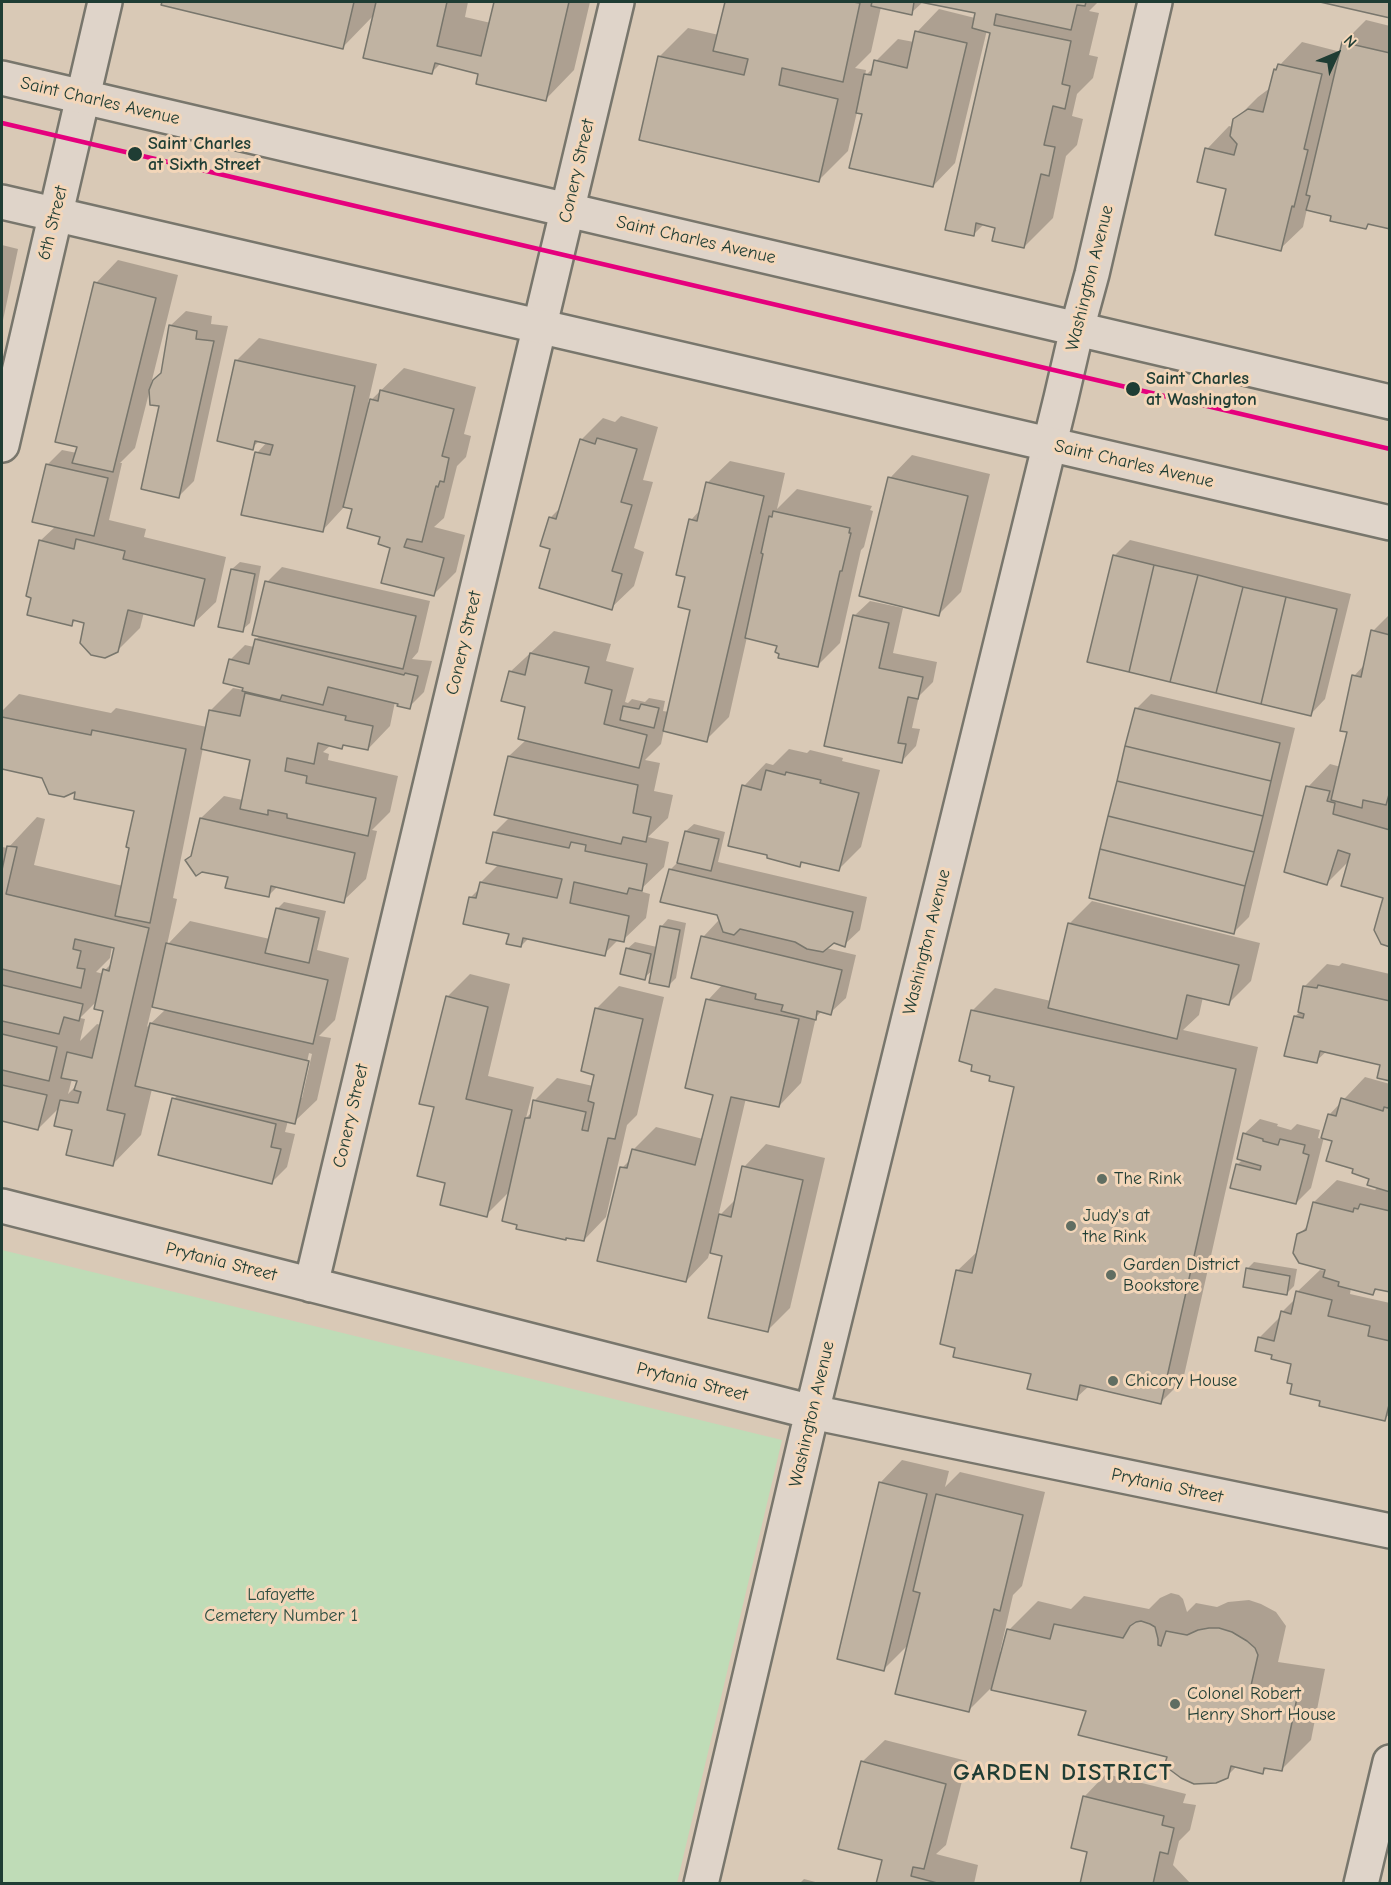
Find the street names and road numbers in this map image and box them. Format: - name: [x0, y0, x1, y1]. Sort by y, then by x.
- street label: Saint Charles Avenue: [18, 72, 182, 130]
- street label: Conery Street: [555, 117, 599, 225]
- street label: 6th Street: [33, 184, 73, 262]
- street label: Washington Avenue: [1061, 203, 1119, 353]
- street label: Saint Charles Avenue: [614, 211, 778, 269]
- street label: Saint Charles Avenue: [1052, 435, 1216, 493]
- street label: Conery Street: [442, 589, 486, 697]
- street label: Washington Avenue: [898, 867, 956, 1017]
- street label: Conery Street: [329, 1062, 373, 1170]
- street label: Prytania Street: [163, 1238, 279, 1286]
- street label: Washington Avenue: [785, 1339, 839, 1489]
- street label: Prytania Street: [634, 1358, 750, 1406]
- street label: Prytania Street: [1109, 1464, 1225, 1508]

